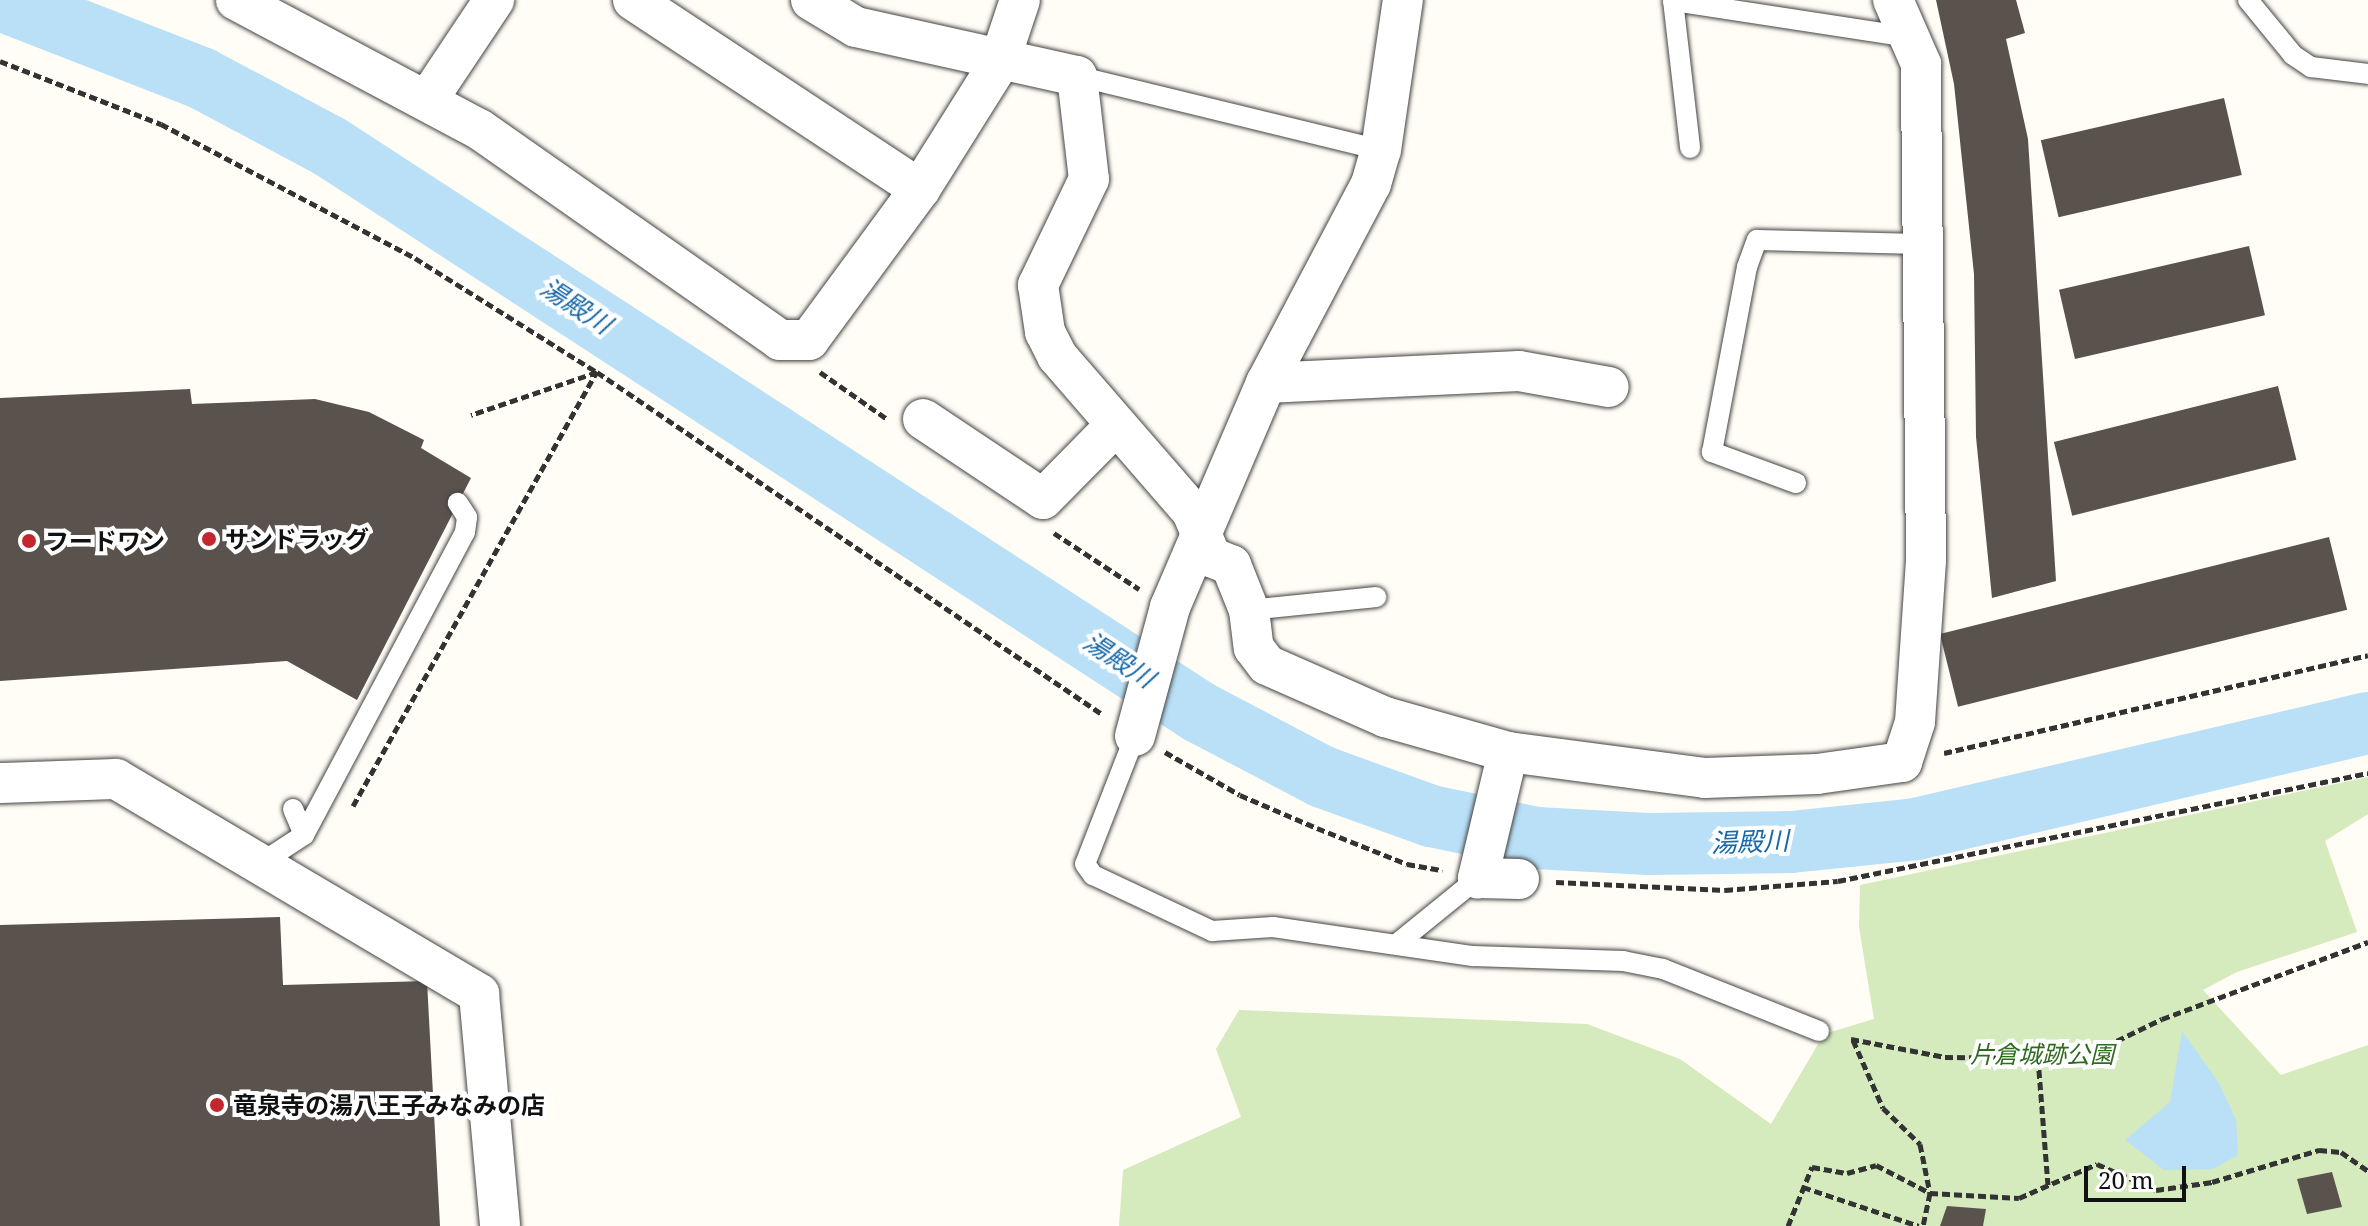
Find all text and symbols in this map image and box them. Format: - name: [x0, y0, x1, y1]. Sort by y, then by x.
- water label: 湯殿川: [535, 272, 617, 340]
- place label: サンドラッグ: [225, 525, 369, 553]
- place label: フードワン: [45, 527, 165, 555]
- marker: サンドラッグ: [200, 530, 218, 548]
- marker: フードワン: [20, 532, 38, 550]
- water label: 湯殿川: [1078, 626, 1160, 694]
- water label: 湯殿川: [1710, 825, 1790, 859]
- park label: 片倉城跡公園: [1970, 1040, 2114, 1068]
- place label: 竜泉寺の湯八王子みなみの店: [233, 1091, 545, 1119]
- marker: 竜泉寺の湯八王子みなみの店: [208, 1096, 226, 1114]
- scale bar: [2088, 1150, 2190, 1200]
- text: 20 m: [2098, 1163, 2154, 1196]

